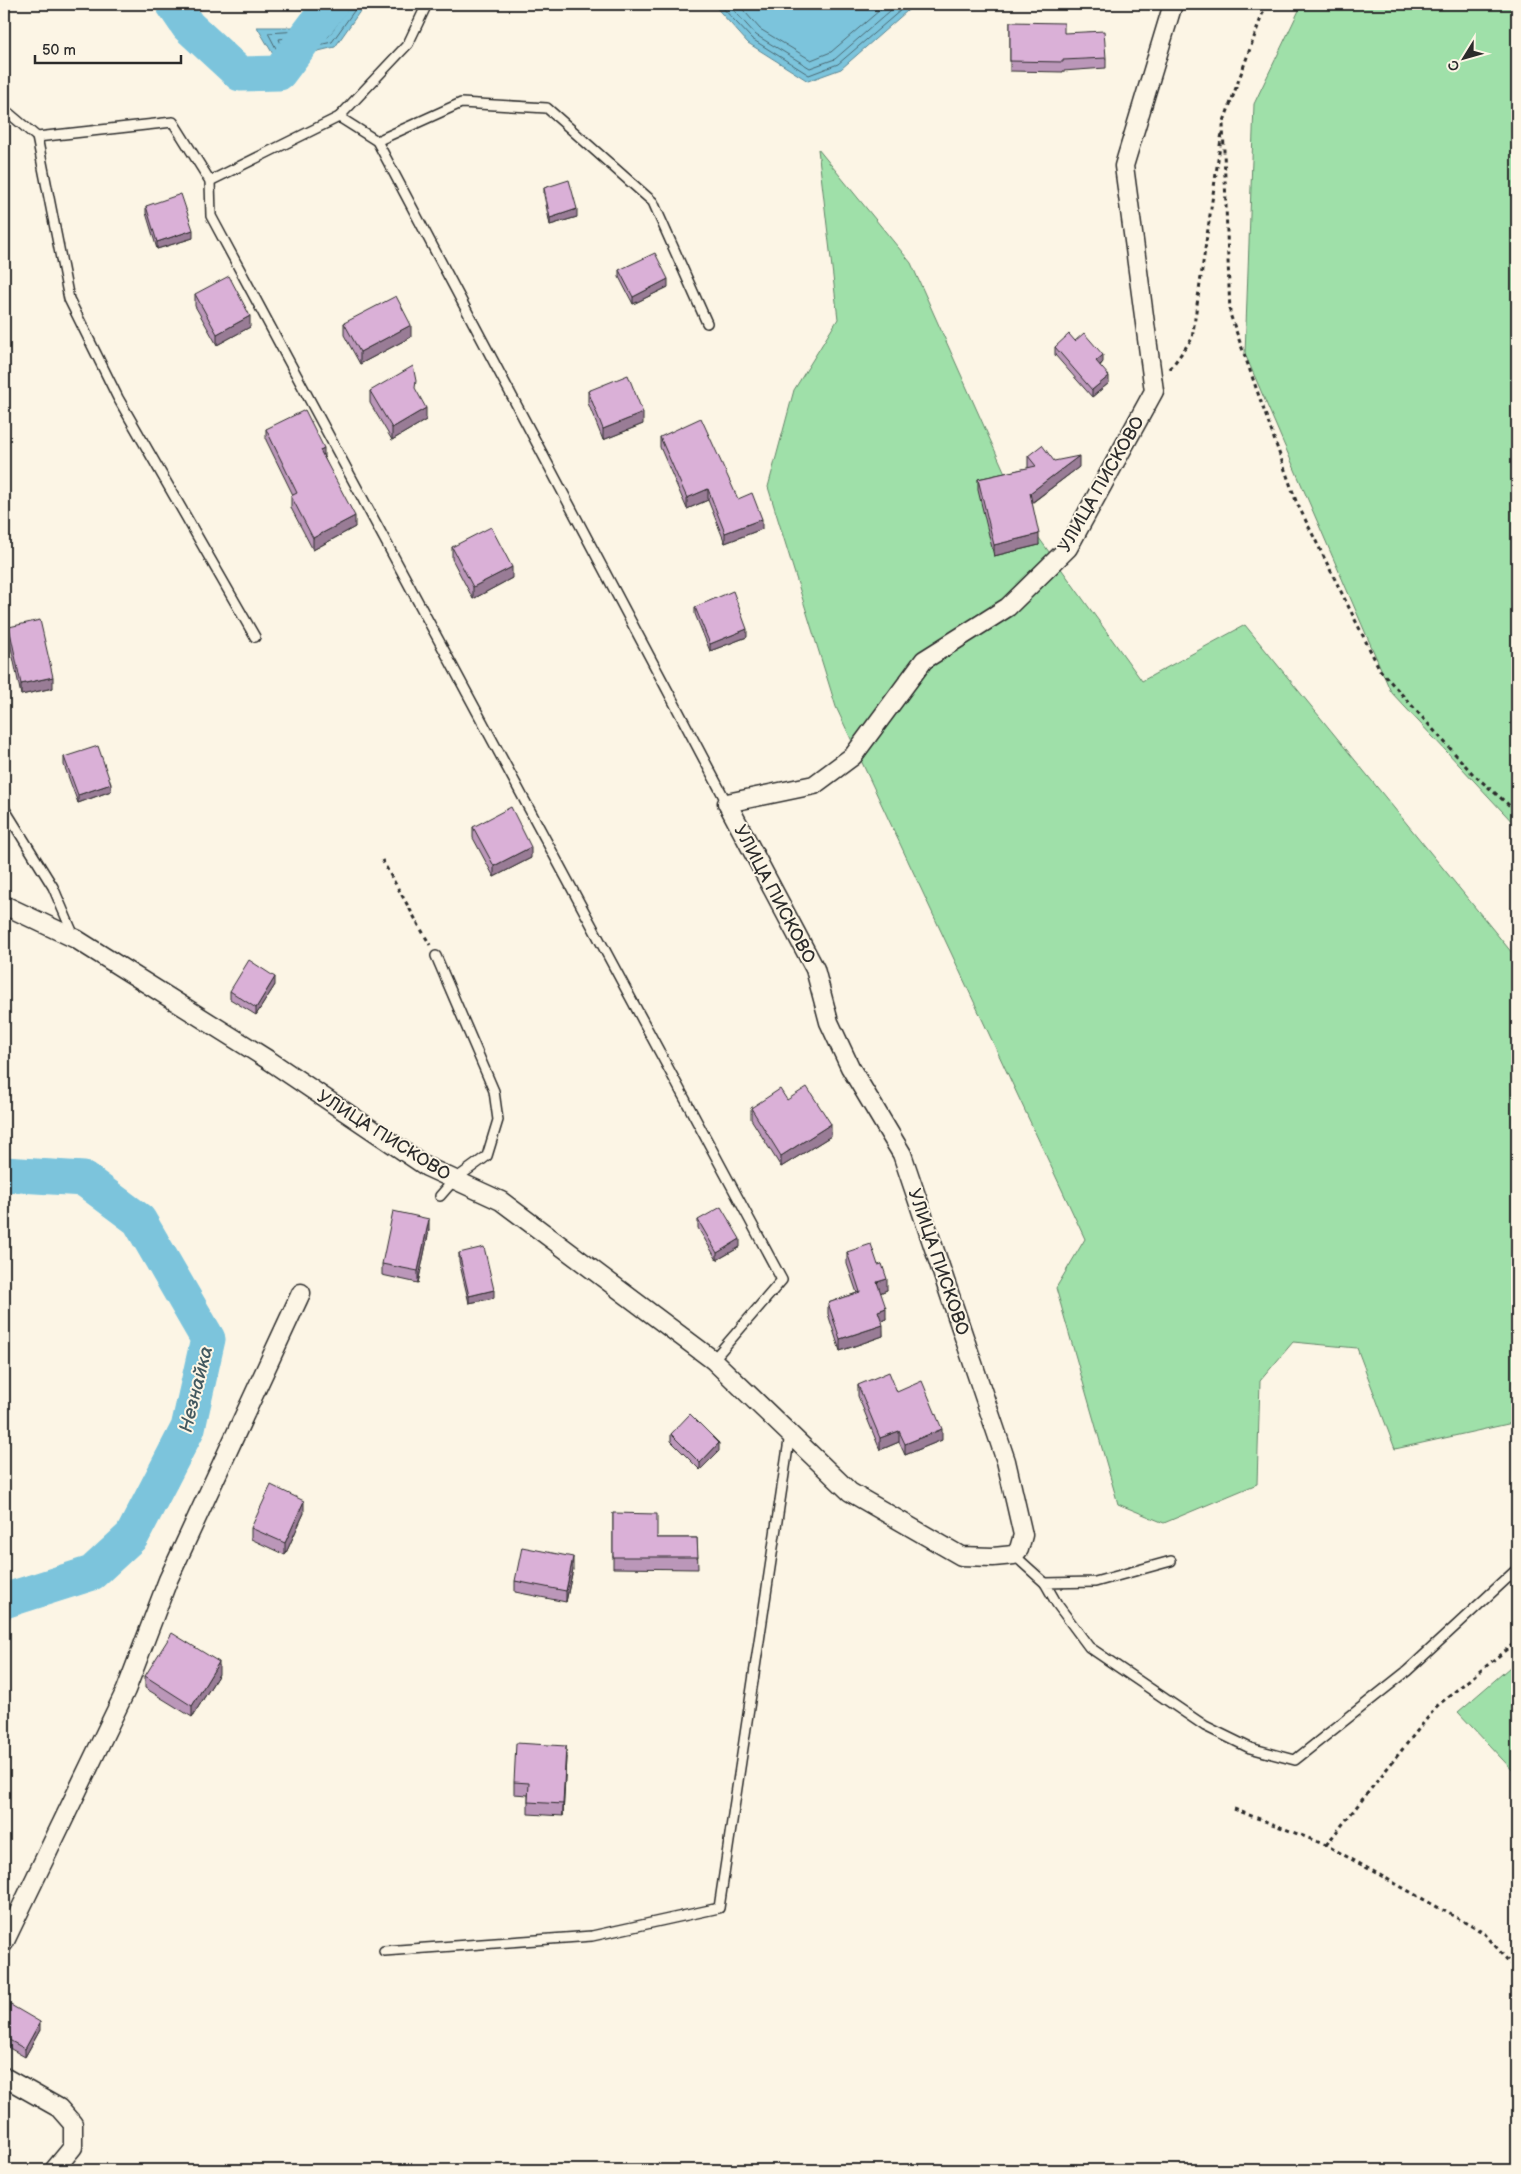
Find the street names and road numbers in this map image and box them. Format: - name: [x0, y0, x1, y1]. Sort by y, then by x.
- street label: УЛИЦА ПИСКОВО: [1054, 412, 1149, 556]
- street label: УЛИЦА ПИСКОВО: [729, 821, 820, 967]
- street label: УЛИЦА ПИСКОВО: [313, 1086, 454, 1185]
- street label: УЛИЦА ПИСКОВО: [904, 1186, 973, 1338]

